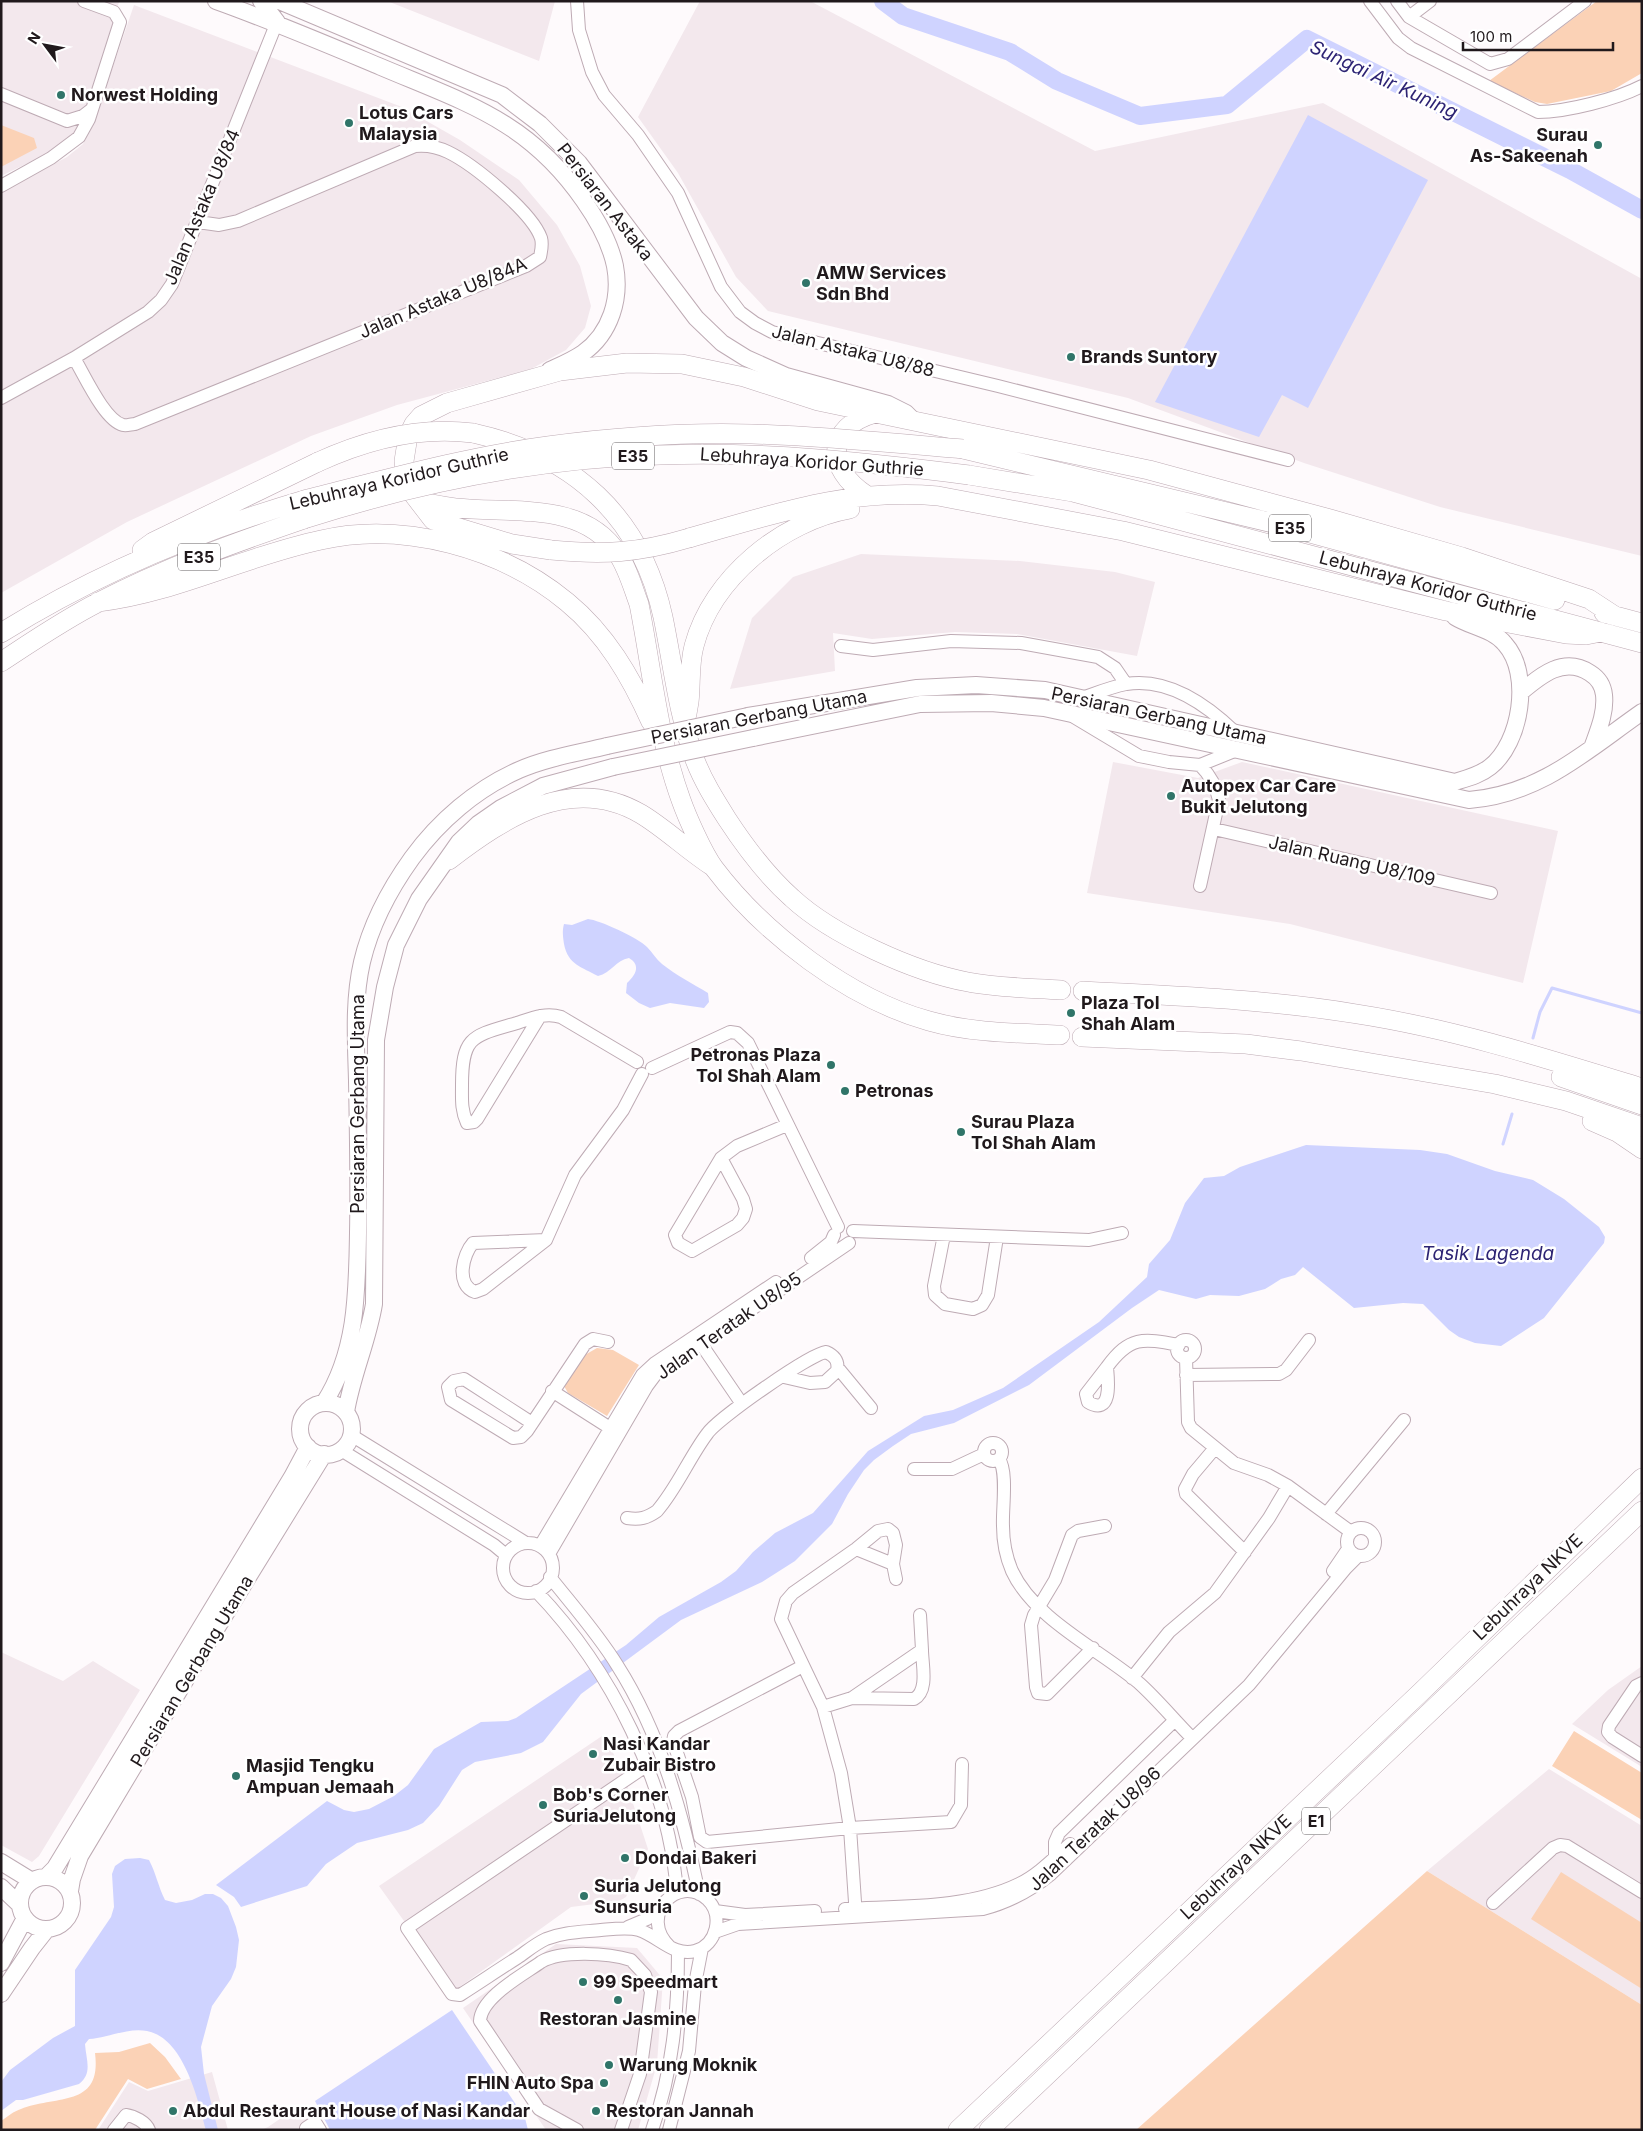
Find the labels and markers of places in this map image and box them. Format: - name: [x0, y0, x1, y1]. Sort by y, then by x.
- place label: Norwest Holding: [71, 84, 218, 105]
- marker: Norwest Holding: [55, 89, 67, 101]
- place label: Lotus Cars Malaysia: [359, 102, 454, 144]
- marker: Lotus Cars Malaysia: [343, 117, 355, 129]
- place label: Surau As-Sakeenah: [1470, 124, 1588, 166]
- marker: Surau As-Sakeenah: [1592, 139, 1604, 151]
- place label: AMW Services Sdn Bhd: [816, 262, 946, 304]
- marker: AMW Services Sdn Bhd: [800, 277, 812, 289]
- place label: Brands Suntory: [1081, 346, 1218, 367]
- marker: Brands Suntory: [1065, 351, 1077, 363]
- place label: Autopex Car Care Bukit Jelutong: [1181, 775, 1337, 817]
- marker: Autopex Car Care Bukit Jelutong: [1165, 790, 1177, 802]
- place label: Plaza Tol Shah Alam: [1081, 992, 1175, 1034]
- marker: Plaza Tol Shah Alam: [1065, 1007, 1077, 1019]
- place label: Petronas Plaza Tol Shah Alam: [690, 1044, 821, 1086]
- marker: Petronas Plaza Tol Shah Alam: [825, 1059, 837, 1071]
- place label: Petronas: [855, 1080, 934, 1101]
- marker: Petronas: [839, 1085, 851, 1097]
- place label: Surau Plaza Tol Shah Alam: [971, 1111, 1096, 1153]
- marker: Surau Plaza Tol Shah Alam: [955, 1126, 967, 1138]
- place label: Nasi Kandar Zubair Bistro: [603, 1733, 716, 1775]
- marker: Nasi Kandar Zubair Bistro: [587, 1748, 599, 1760]
- place label: Masjid Tengku Ampuan Jemaah: [246, 1755, 394, 1797]
- marker: Masjid Tengku Ampuan Jemaah: [230, 1770, 242, 1782]
- place label: Bob's Corner SuriaJelutong: [553, 1784, 676, 1826]
- marker: Bob's Corner SuriaJelutong: [537, 1799, 549, 1811]
- place label: Dondai Bakeri: [635, 1847, 757, 1868]
- marker: Dondai Bakeri: [619, 1852, 631, 1864]
- place label: Suria Jelutong Sunsuria: [594, 1875, 721, 1917]
- marker: Suria Jelutong Sunsuria: [578, 1890, 590, 1902]
- place label: 99 Speedmart: [593, 1971, 718, 1992]
- marker: 99 Speedmart: [577, 1976, 589, 1988]
- marker: Restoran Jasmine: [612, 1994, 624, 2006]
- place label: Restoran Jasmine: [539, 2008, 697, 2029]
- place label: Warung Moknik: [619, 2054, 758, 2075]
- marker: Warung Moknik: [603, 2059, 615, 2071]
- place label: FHIN Auto Spa: [467, 2072, 594, 2093]
- marker: FHIN Auto Spa: [598, 2077, 610, 2089]
- place label: Abdul Restaurant House of Nasi Kandar: [183, 2100, 530, 2121]
- place label: Restoran Jannah: [606, 2100, 754, 2121]
- marker: Abdul Restaurant House of Nasi Kandar: [167, 2105, 179, 2117]
- marker: Restoran Jannah: [590, 2105, 602, 2117]

